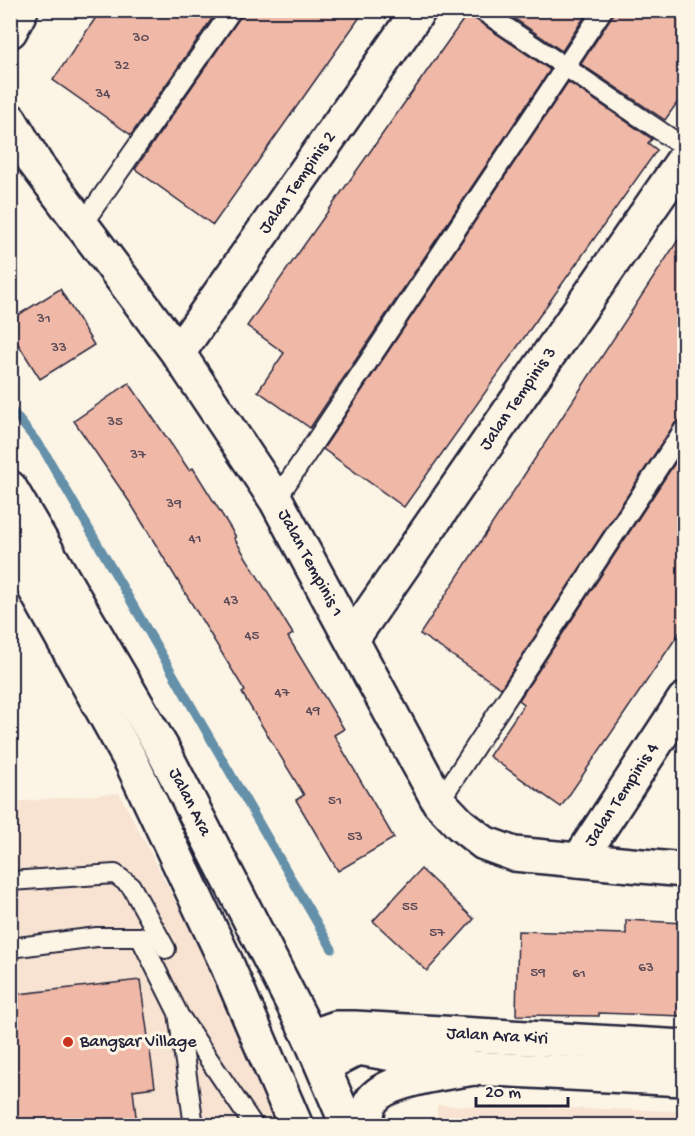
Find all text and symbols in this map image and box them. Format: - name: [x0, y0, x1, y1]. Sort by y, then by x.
- house number: 30: [132, 29, 150, 47]
- house number: 32: [113, 57, 130, 75]
- house number: 34: [95, 85, 110, 103]
- street label: Jalan Tempinis 2: [254, 127, 341, 238]
- house number: 31: [36, 310, 51, 328]
- house number: 33: [50, 339, 67, 357]
- street label: Jalan Tempinis 3: [475, 343, 561, 455]
- house number: 35: [106, 413, 123, 431]
- house number: 37: [129, 446, 147, 464]
- house number: 39: [165, 495, 182, 513]
- street label: Jalan Tempinis 1: [273, 506, 348, 620]
- house number: 41: [188, 530, 202, 548]
- house number: 43: [224, 592, 239, 610]
- house number: 45: [245, 627, 260, 645]
- house number: 47: [275, 684, 291, 702]
- house number: 49: [306, 702, 321, 720]
- street label: Jalan Tempinis 4: [580, 738, 664, 851]
- street label: Jalan Ara: [164, 765, 216, 840]
- house number: 51: [328, 792, 342, 810]
- house number: 53: [347, 828, 363, 846]
- house number: 55: [402, 898, 418, 916]
- house number: 57: [429, 924, 446, 942]
- house number: 63: [638, 959, 654, 977]
- house number: 59: [530, 964, 546, 982]
- house number: 61: [572, 965, 586, 983]
- street label: Jalan Ara Kiri: [446, 1023, 549, 1050]
- place label: Bangsar Village: [79, 1032, 197, 1053]
- marker: Bangsar Village: [61, 1035, 75, 1049]
- scale bar: [476, 1070, 568, 1108]
- text: 20 m: [485, 1083, 521, 1104]

